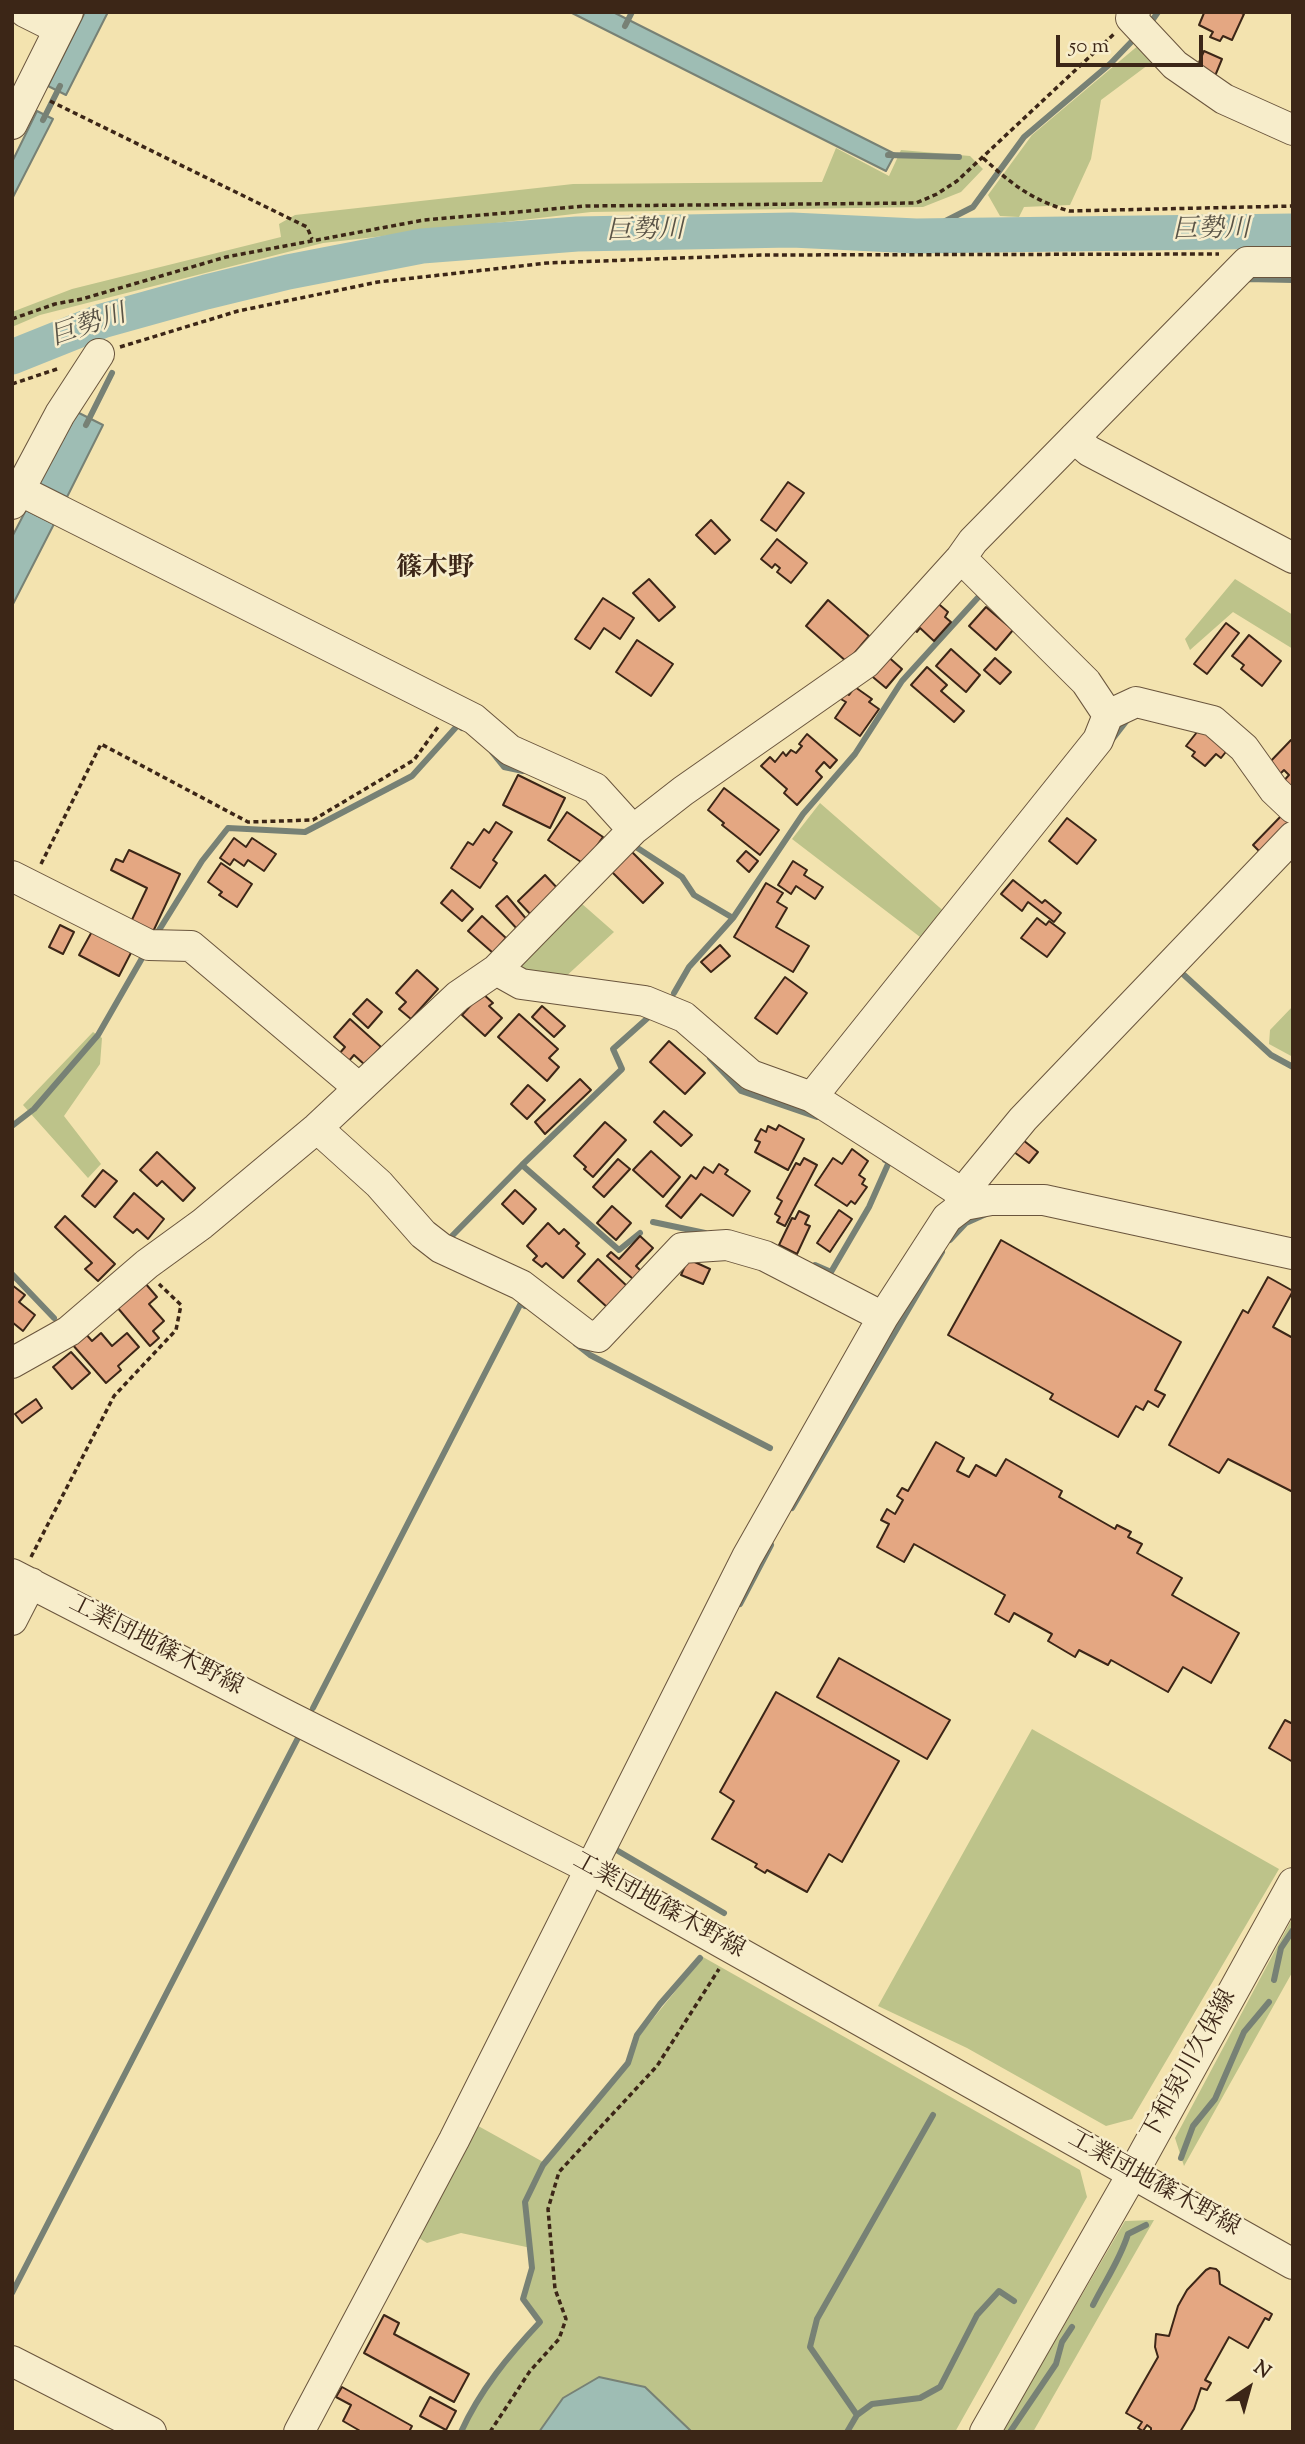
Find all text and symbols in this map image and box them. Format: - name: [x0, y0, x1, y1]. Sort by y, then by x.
- scale bar: [1060, 21, 1207, 65]
- text: 50 m: [1069, 32, 1109, 62]
- water label: 巨勢川: [1172, 216, 1250, 248]
- water label: 巨勢川: [606, 217, 684, 249]
- water label: 巨勢川: [47, 301, 131, 355]
- district label: 篠木野: [396, 555, 474, 587]
- street label: 工業団地篠木野線: [63, 1591, 247, 1703]
- street label: 工業団地篠木野線: [567, 1848, 749, 1966]
- street label: 下和泉川久保線: [1138, 1986, 1244, 2146]
- street label: 工業団地篠木野線: [1062, 2126, 1244, 2244]
- north arrow: [1214, 2353, 1284, 2423]
- text: N: [1248, 2355, 1276, 2386]

